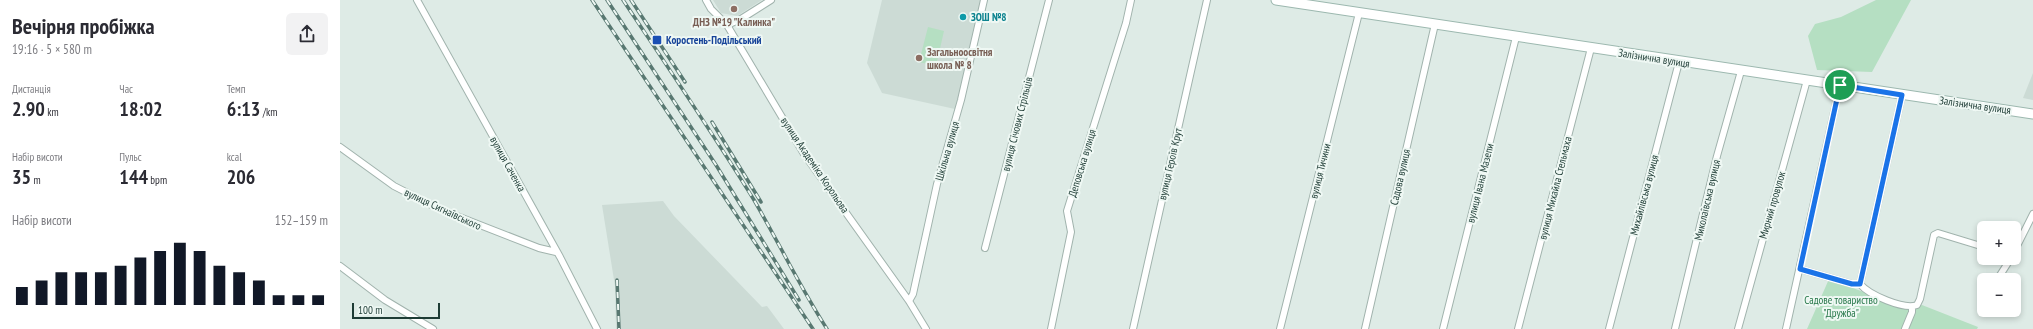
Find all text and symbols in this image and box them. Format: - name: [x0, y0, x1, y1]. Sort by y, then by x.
- marker: ДНЗ №19 "Калинка": [729, 4, 739, 14]
- place label: ЗОШ №8: [971, 10, 1007, 24]
- text: Вечірня пробіжка: [12, 12, 155, 40]
- marker: ЗОШ №8: [958, 12, 968, 22]
- button: share: [286, 13, 328, 55]
- place label: ДНЗ №19 "Калинка": [693, 15, 775, 29]
- place label: Коростень-Подільський: [666, 33, 762, 47]
- marker: Коростень-Подільський: [651, 34, 663, 46]
- text: 19:16 · 5 × 580 m: [12, 41, 92, 58]
- place label: Загальноосвітня школа № 8: [927, 45, 993, 72]
- street label: Залізнична вулиця: [1617, 45, 1691, 71]
- marker: Загальноосвітня школа № 8: [914, 53, 924, 63]
- pin: [1823, 68, 1857, 102]
- icon: arrive: [1829, 74, 1851, 96]
- street label: вулиця Січових Стрільців: [998, 75, 1036, 173]
- text: Дистанція: [12, 82, 51, 96]
- text: Час: [119, 82, 133, 96]
- text: Темп: [227, 82, 245, 96]
- street label: Залізнична вулиця: [1938, 93, 2012, 117]
- text: 2.90: [12, 96, 45, 122]
- text: 18:02: [119, 96, 163, 122]
- text: 6:13: [227, 96, 260, 122]
- text: km: [45, 105, 59, 119]
- text: /km: [260, 105, 277, 119]
- street label: вулиця Академіка Корольова: [778, 114, 852, 216]
- street label: Шкільна вулиця: [932, 120, 962, 182]
- street label: вулиця Героїв Крут: [1155, 126, 1185, 201]
- street label: Деповська вулиця: [1065, 127, 1099, 199]
- street label: вулиця Саченка: [487, 134, 529, 194]
- street label: вулиця Михайла Стельмаха: [1535, 135, 1575, 241]
- street label: вулиця Тичини: [1306, 142, 1334, 200]
- street label: вулиця Івана Мазепи: [1463, 142, 1497, 224]
- street label: Садова вулиця: [1387, 148, 1413, 206]
- text: Набір висоти: [12, 150, 63, 164]
- text: Пульс: [119, 150, 142, 164]
- text: kcal: [227, 150, 242, 164]
- street label: Михайлівська вулиця: [1627, 153, 1661, 237]
- street label: Миколаївська вулиця: [1691, 158, 1723, 242]
- text: 35: [12, 164, 31, 190]
- text: 144: [119, 164, 148, 190]
- text: 206: [227, 164, 255, 190]
- street label: Мирний провулок: [1756, 169, 1789, 240]
- text: m: [31, 173, 41, 187]
- text: bpm: [148, 173, 167, 187]
- street label: вулиця Сигнаївського: [402, 185, 484, 233]
- text: Набір висоти: [12, 212, 72, 229]
- text: 152–159 m: [275, 212, 328, 229]
- map controls: [1977, 221, 2021, 317]
- button: +: [1977, 221, 2021, 265]
- button: −: [1977, 273, 2021, 317]
- park label: Садове товариство "Дружба": [1804, 293, 1878, 320]
- scale bar: [352, 301, 440, 320]
- text: 100 m: [358, 303, 382, 317]

